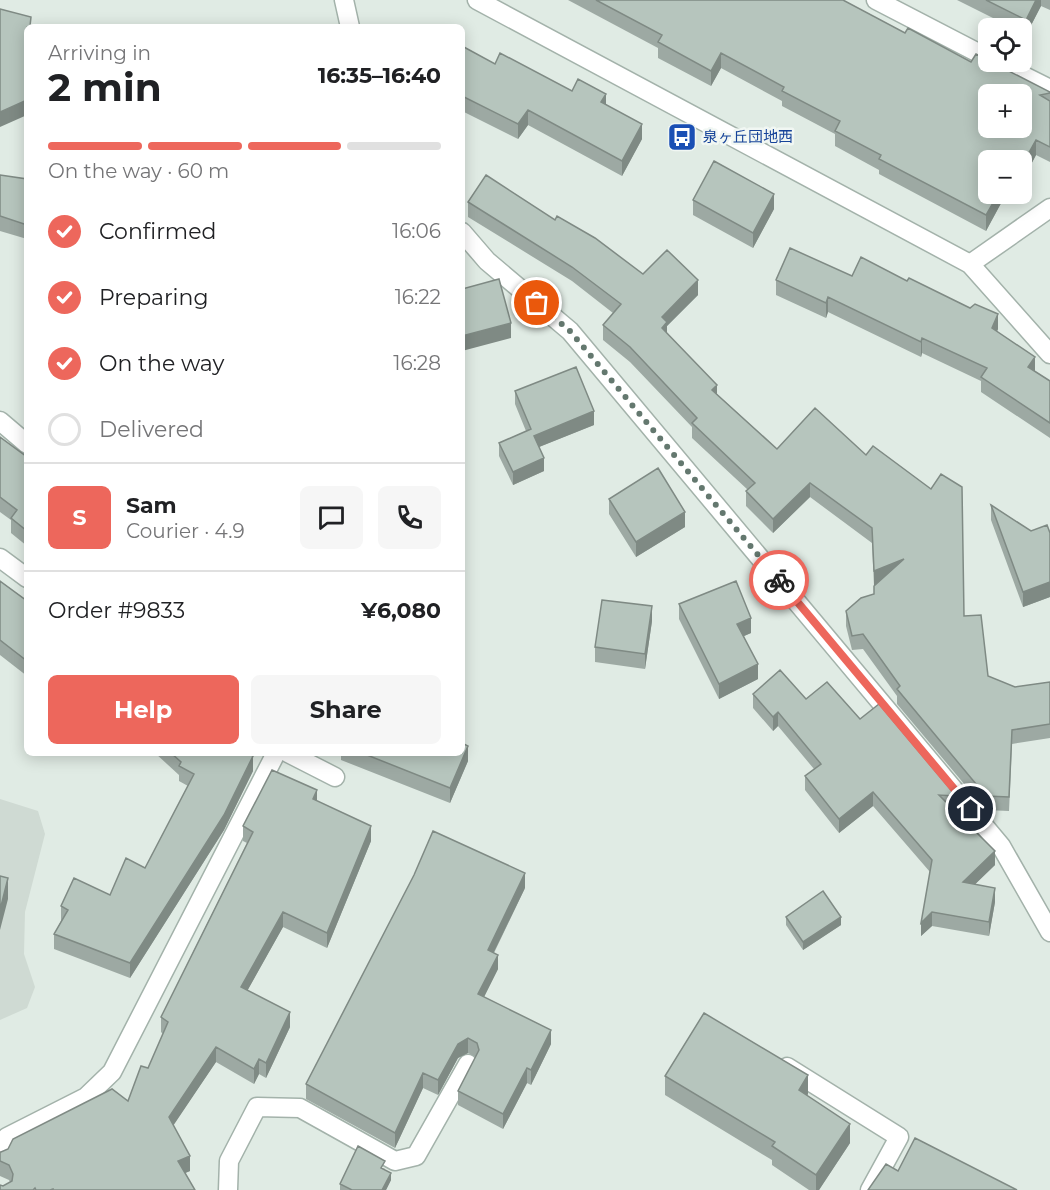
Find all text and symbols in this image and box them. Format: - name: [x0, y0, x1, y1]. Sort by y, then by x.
- map controls: [978, 18, 1032, 204]
- button: locate: [978, 18, 1032, 72]
- text: Arriving in: [48, 41, 151, 65]
- text: 16:35–16:40: [318, 62, 441, 89]
- text: 2 min: [48, 63, 162, 111]
- button: +: [978, 84, 1032, 138]
- bus stop icon: 泉ヶ丘団地西: [666, 121, 698, 153]
- place label: 泉ヶ丘団地西: [703, 127, 793, 146]
- button: −: [978, 150, 1032, 204]
- text: On the way · 60 m: [48, 159, 229, 183]
- icon: check: [48, 215, 81, 248]
- text: Confirmed: [99, 218, 216, 245]
- text: 16:06: [392, 219, 441, 243]
- pin: [511, 277, 562, 328]
- icon: check: [48, 281, 81, 314]
- text: Preparing: [99, 284, 208, 311]
- text: 16:22: [395, 285, 441, 309]
- icon: bag: [520, 286, 553, 319]
- icon: check: [48, 347, 81, 380]
- text: On the way: [99, 350, 224, 377]
- text: 16:28: [393, 351, 441, 375]
- text: Delivered: [99, 416, 204, 443]
- button: chat: [300, 486, 363, 549]
- button: phone: [378, 486, 441, 549]
- text: Sam: [126, 492, 177, 519]
- text: S: [72, 504, 87, 531]
- text: Courier · 4.9: [126, 519, 245, 543]
- courier: [749, 550, 809, 610]
- icon: bike: [763, 564, 796, 597]
- text: Order #9833: [48, 597, 185, 624]
- text: ¥6,080: [361, 597, 441, 624]
- button: Help: [48, 675, 239, 744]
- button: Share: [251, 675, 441, 744]
- pin: [945, 783, 996, 834]
- icon: home: [954, 792, 987, 825]

